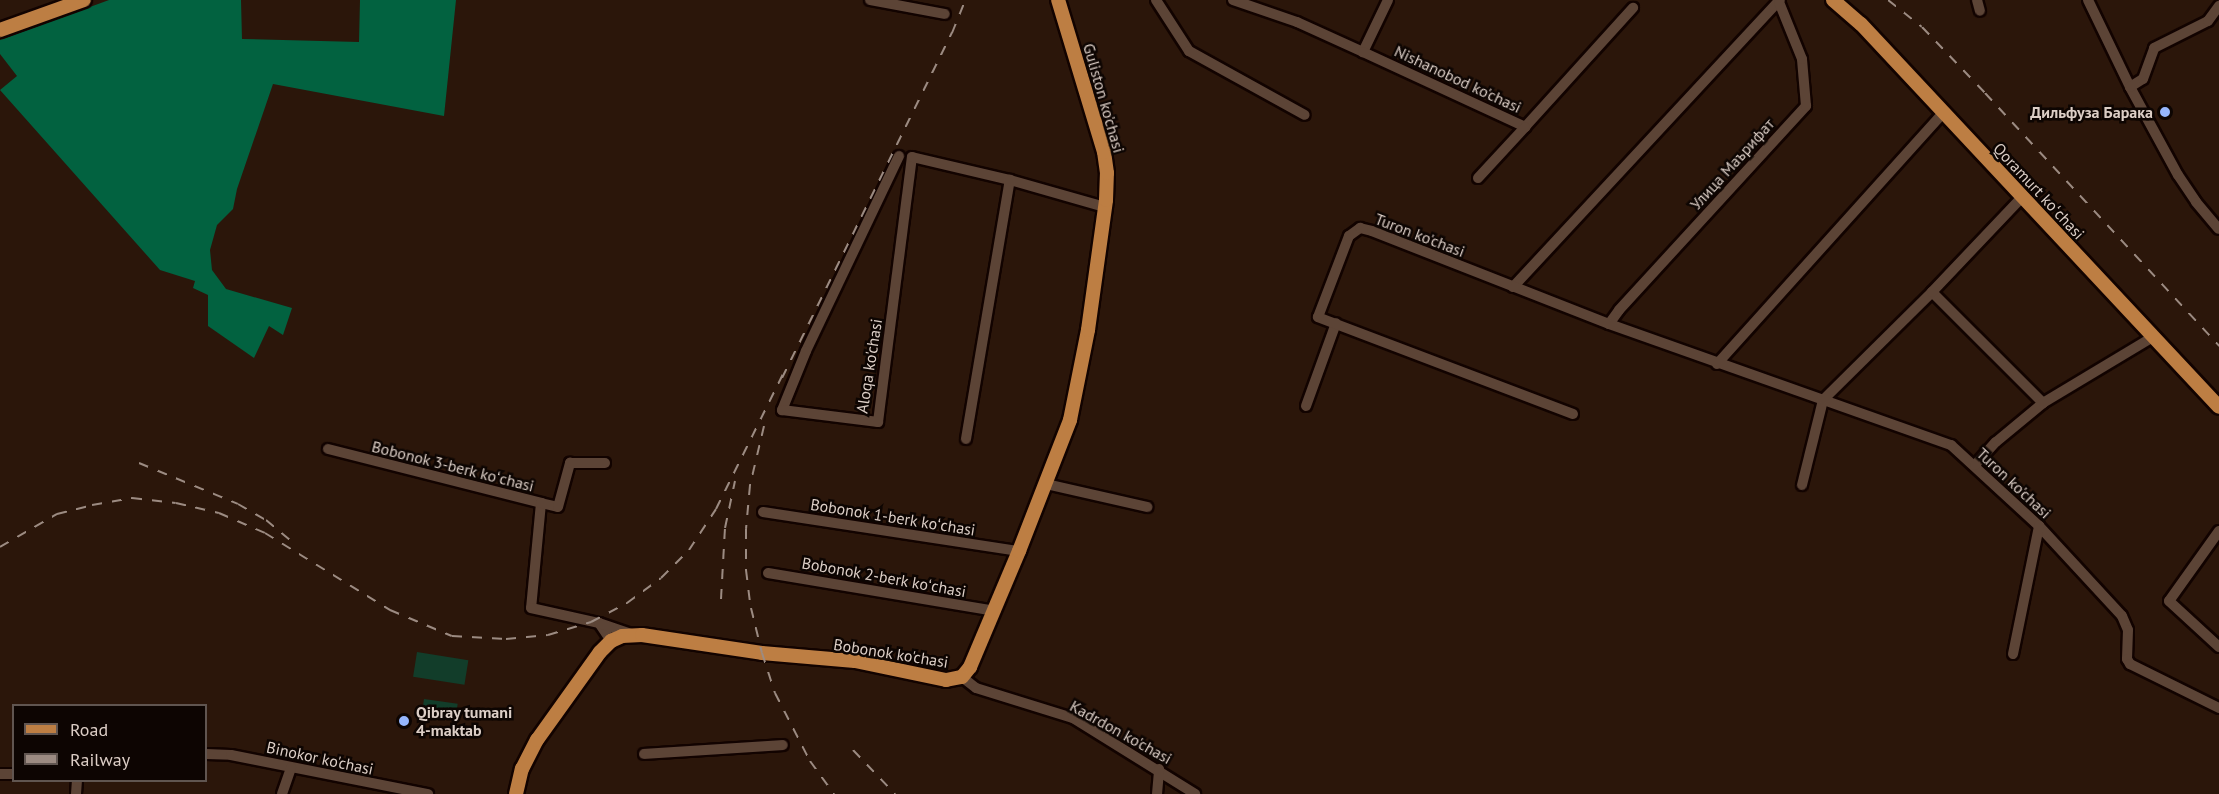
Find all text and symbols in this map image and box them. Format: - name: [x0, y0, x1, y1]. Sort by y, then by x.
- street label: Guliston ko'chasi: [1079, 41, 1129, 155]
- street label: Nishanobod ko'chasi: [1391, 41, 1525, 117]
- place label: Дильфуза Барака: [2030, 102, 2153, 122]
- marker: Дильфуза Барака: [2158, 105, 2172, 119]
- street label: Улица Маърифат: [1686, 114, 1778, 214]
- street label: Qoramurt koʻchasi: [1989, 139, 2089, 243]
- street label: Turon ko'chasi: [1372, 209, 1468, 261]
- street label: Aloqa ko'chasi: [852, 317, 886, 415]
- street label: Bobonok 3-berk koʻchasi: [369, 436, 537, 496]
- street label: Turon ko'chasi: [1973, 444, 2055, 522]
- street label: Bobonok 1-berk koʻchasi: [809, 494, 977, 540]
- street label: Bobonok 2-berk koʻchasi: [800, 553, 968, 601]
- street label: Bobonok ko'chasi: [832, 634, 950, 672]
- street label: Kadrdon ko'chasi: [1067, 696, 1175, 768]
- place label: Qibray tumani 4-maktab: [416, 702, 513, 740]
- legend: [12, 704, 207, 782]
- marker: Qibray tumani 4-maktab: [397, 714, 411, 728]
- text: Road: [70, 718, 108, 741]
- street label: Binokor ko'chasi: [265, 737, 375, 779]
- text: Railway: [70, 748, 130, 771]

